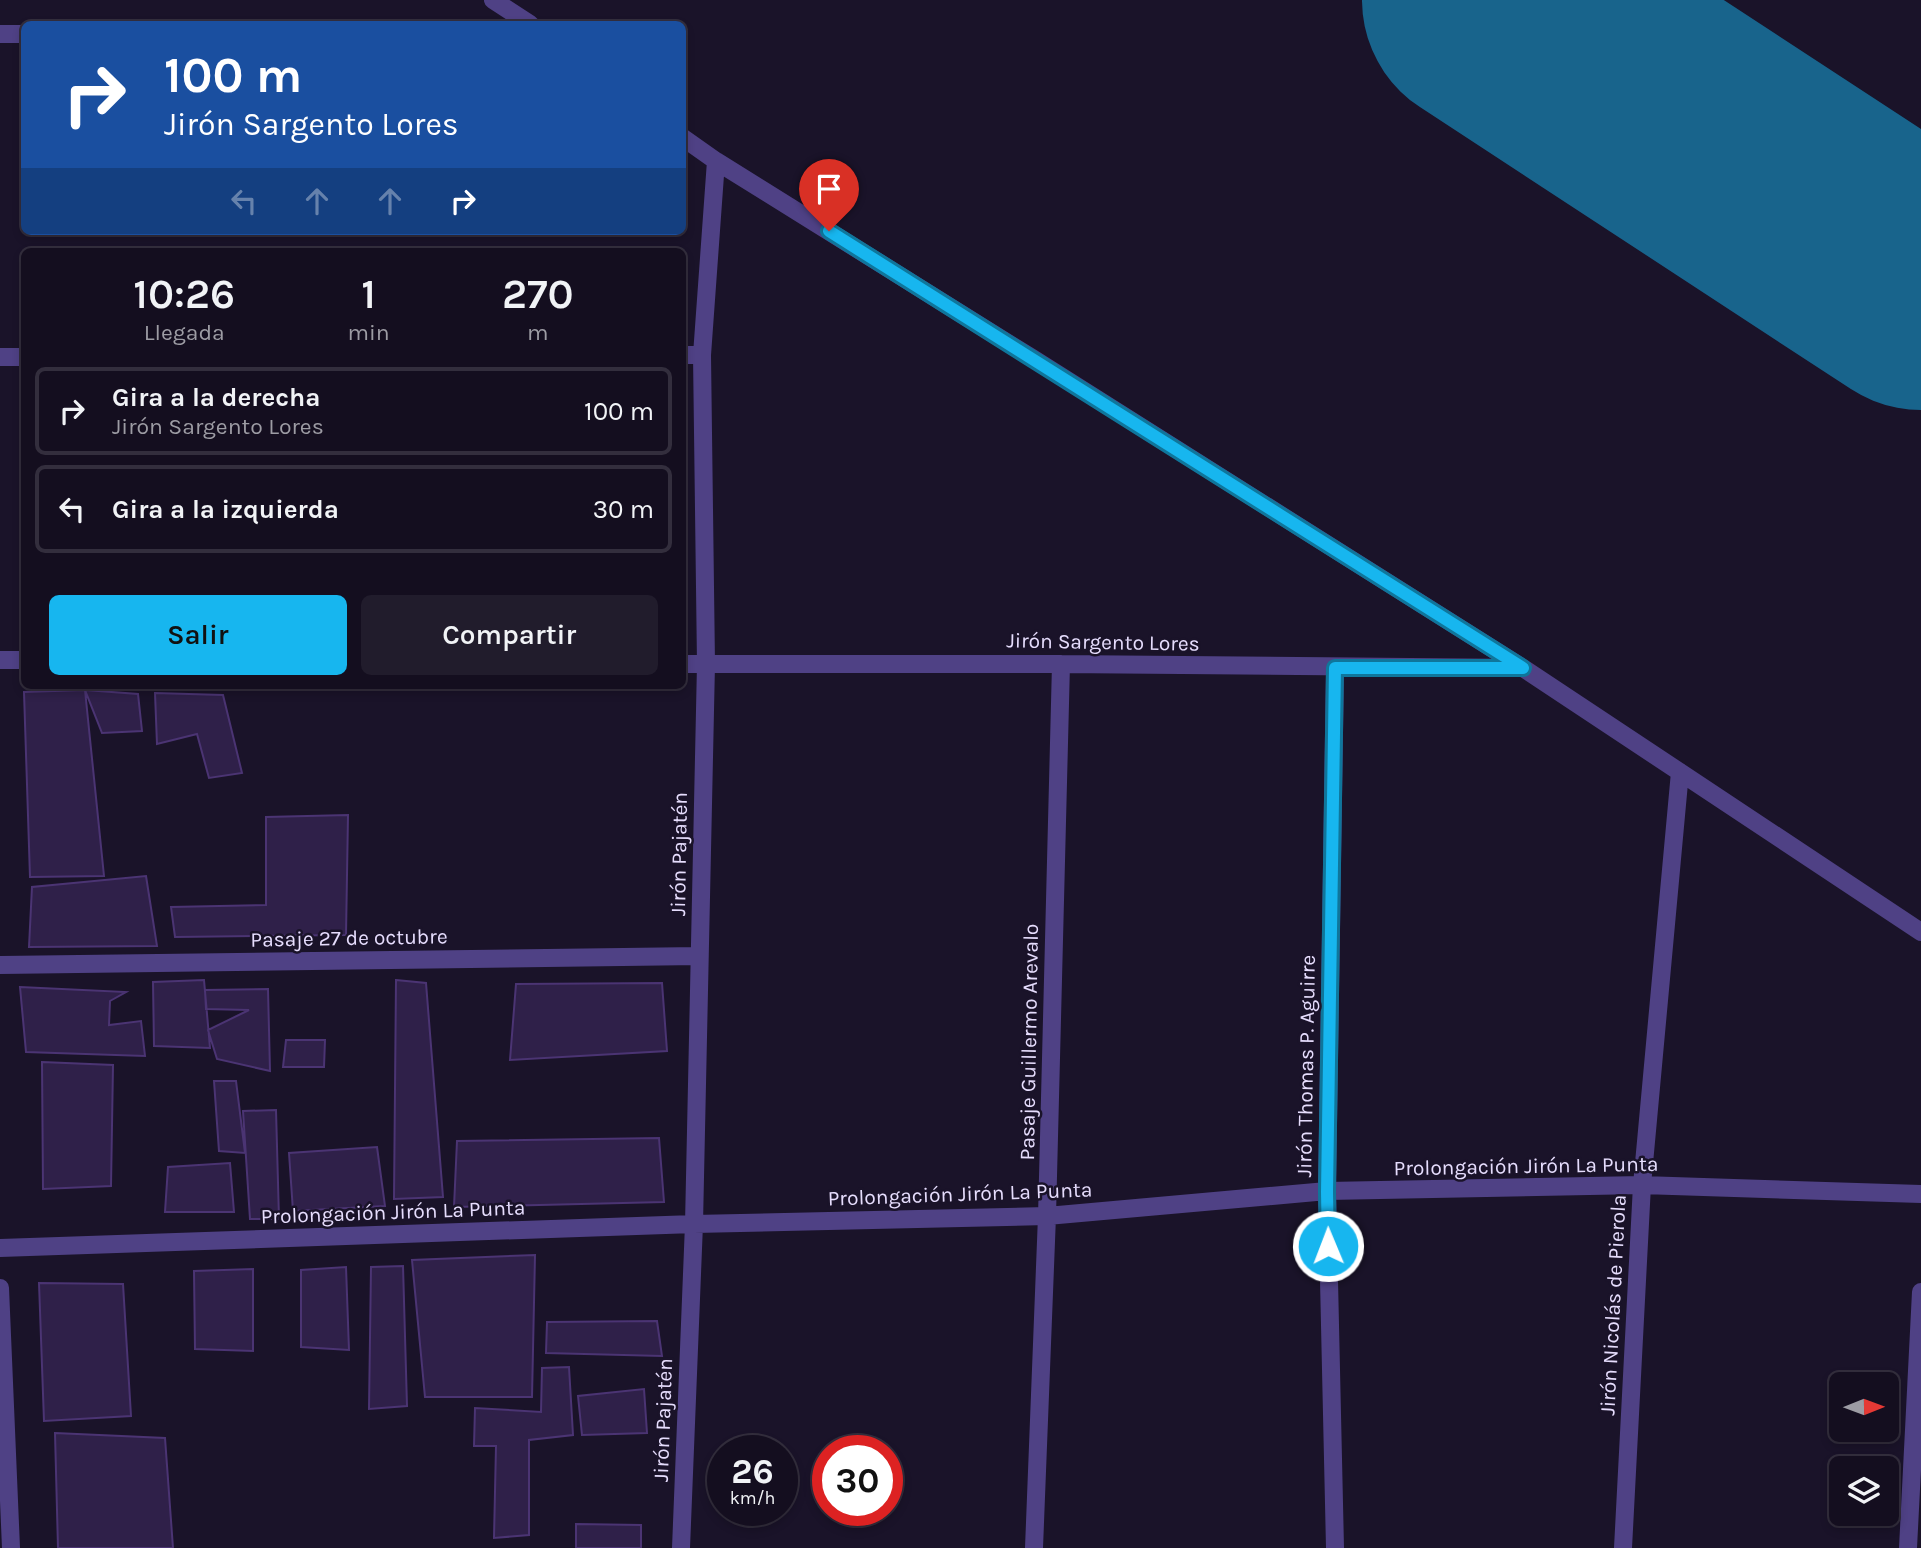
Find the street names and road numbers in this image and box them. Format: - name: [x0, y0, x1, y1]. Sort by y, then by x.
- street label: Jirón Sargento Lores: [1006, 628, 1200, 656]
- street label: Jirón Pajatén: [666, 792, 692, 916]
- street label: Pasaje Guillermo Arevalo: [1015, 923, 1043, 1161]
- street label: Pasaje 27 de octubre: [250, 924, 448, 952]
- street label: Jirón Thomas P. Aguirre: [1292, 955, 1320, 1177]
- street label: Prolongación Jirón La Punta: [1393, 1152, 1659, 1180]
- street label: Prolongación Jirón La Punta: [827, 1177, 1093, 1211]
- street label: Jirón Nicolás de Pierola: [1595, 1194, 1631, 1416]
- street label: Prolongación Jirón La Punta: [260, 1195, 526, 1229]
- street label: Jirón Pajatén: [649, 1358, 677, 1482]

